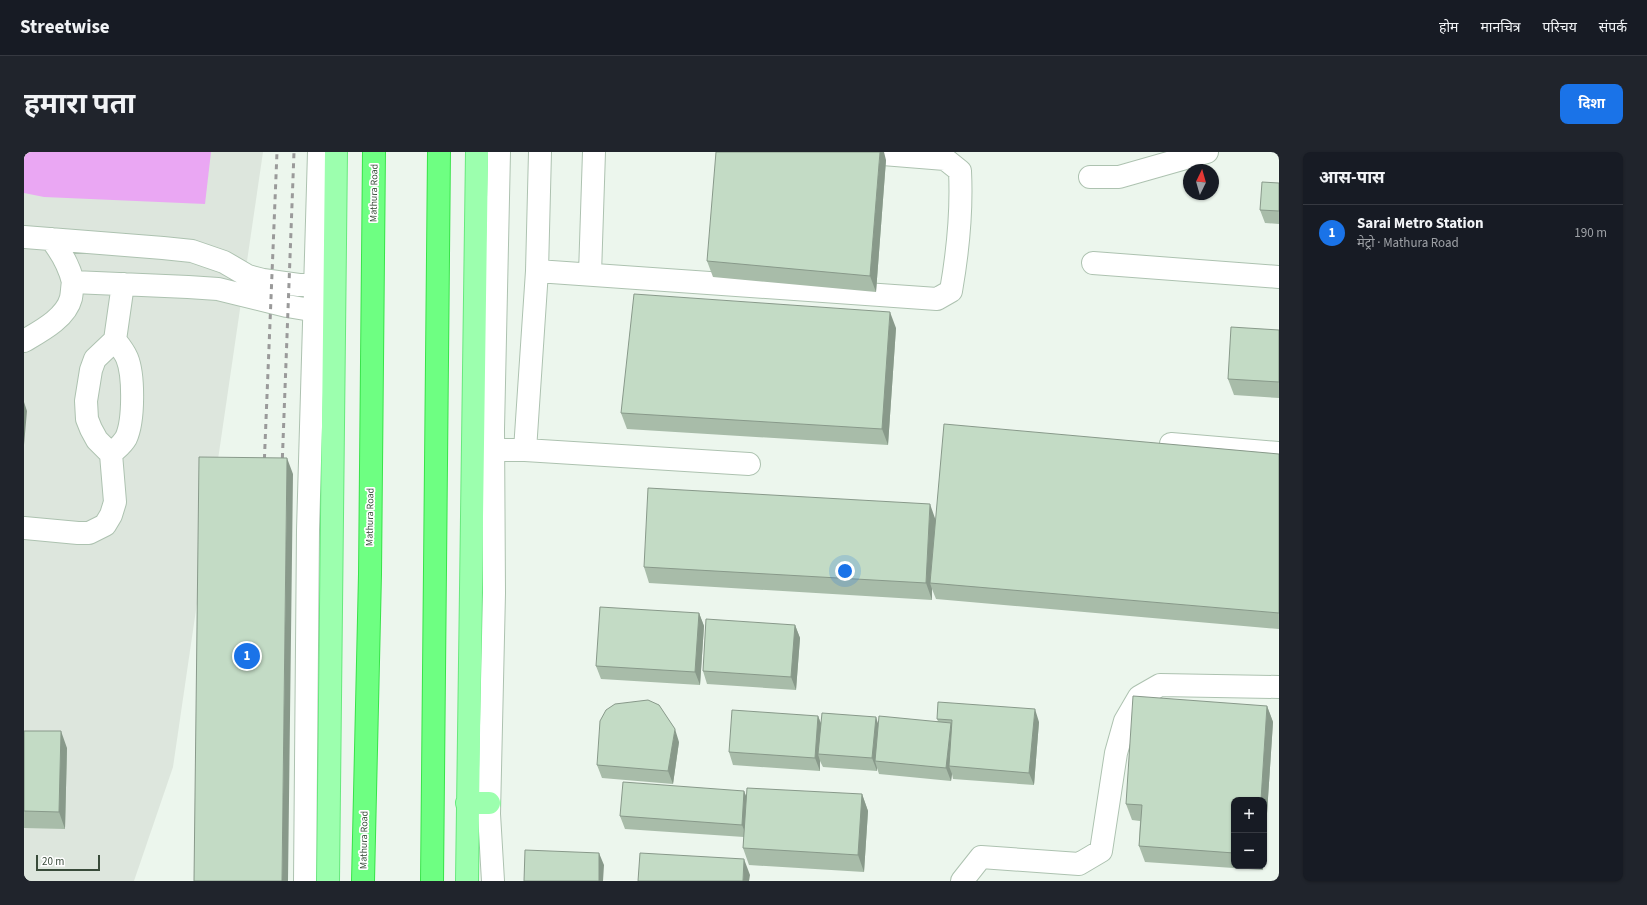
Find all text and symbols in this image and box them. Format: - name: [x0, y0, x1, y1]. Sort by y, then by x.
- text: Streetwise: [20, 14, 110, 41]
- text: होम: [1439, 18, 1458, 38]
- text: मानचित्र: [1480, 18, 1521, 38]
- text: परिचय: [1543, 18, 1577, 38]
- text: संपर्क: [1599, 18, 1627, 38]
- text: हमारा पता: [24, 84, 135, 124]
- button: दिशा: [1560, 84, 1623, 124]
- street label: Mathura Road: [366, 164, 382, 222]
- north arrow: [1183, 164, 1219, 200]
- text: आस-पास: [1319, 166, 1385, 190]
- text: Sarai Metro Station: [1357, 213, 1484, 234]
- text: 1: [1329, 224, 1335, 242]
- text: 190 m: [1574, 224, 1607, 242]
- text: मेट्रो · Mathura Road: [1357, 234, 1459, 252]
- street label: Mathura Road: [362, 488, 378, 546]
- your location: [835, 561, 855, 581]
- pin: 1: [234, 641, 260, 671]
- map controls: [1231, 797, 1267, 869]
- button: +: [1231, 797, 1267, 833]
- street label: Mathura Road: [356, 811, 372, 869]
- button: −: [1231, 833, 1267, 869]
- scale bar: [36, 853, 100, 872]
- text: 20 m: [42, 854, 64, 869]

